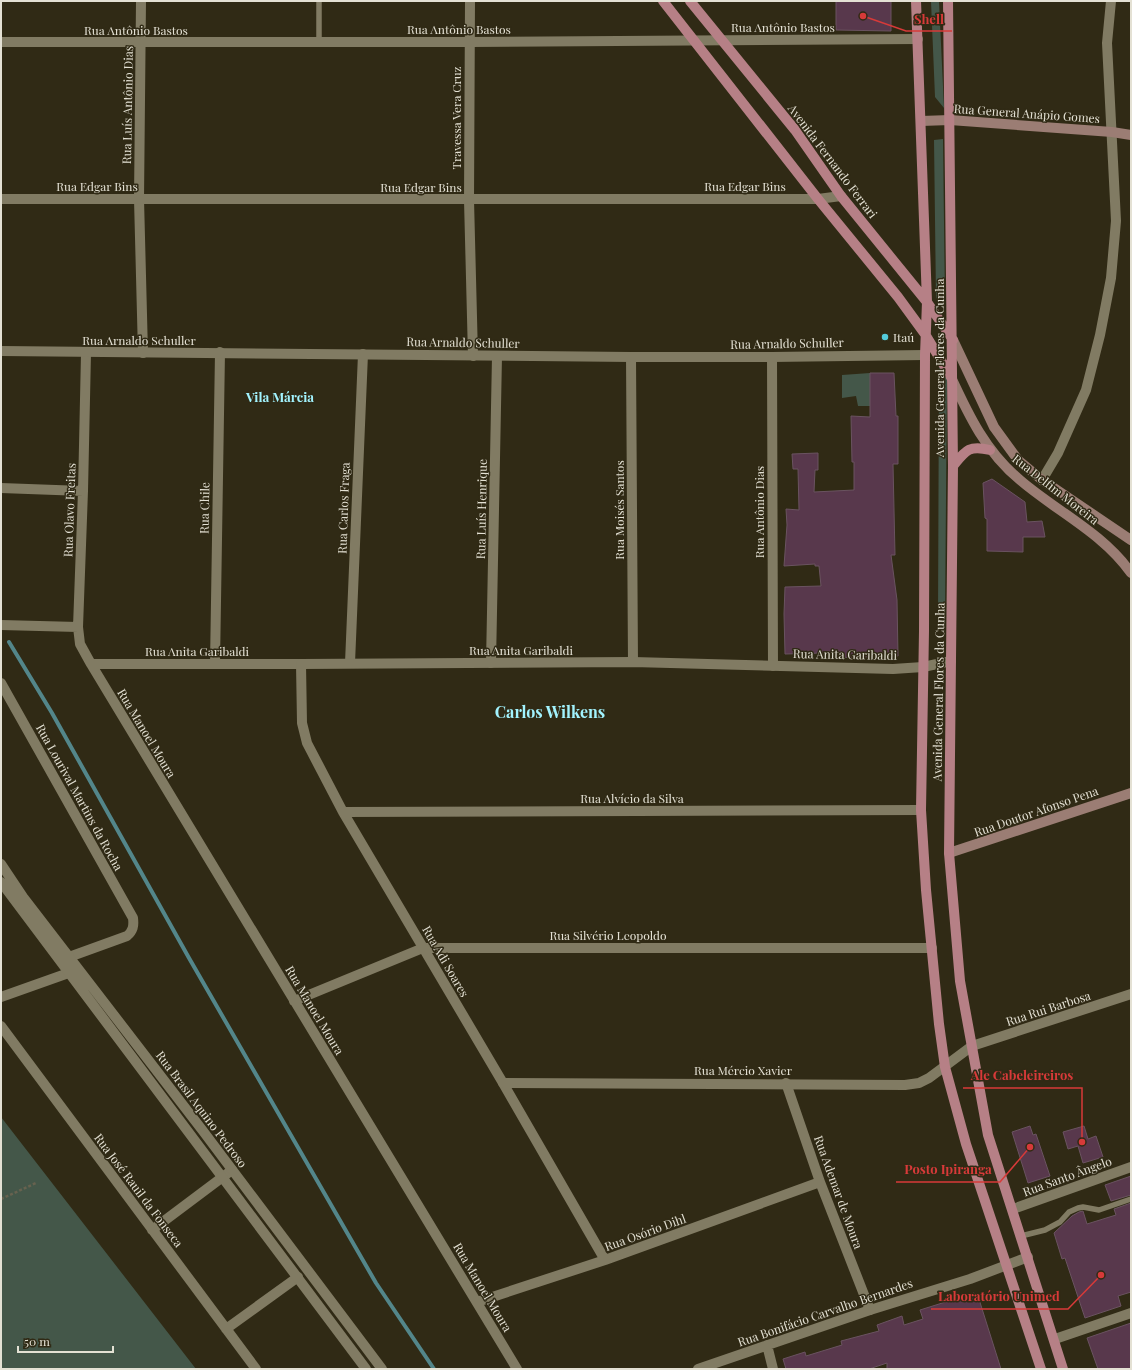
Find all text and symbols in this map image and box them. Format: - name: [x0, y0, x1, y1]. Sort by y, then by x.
- callout: Shell: [906, 6, 952, 31]
- text: Shell: [914, 10, 944, 27]
- street label: Rua Antônio Bastos: [731, 19, 835, 35]
- street label: Rua Antônio Bastos: [407, 21, 511, 37]
- street label: Rua Antônio Bastos: [84, 22, 188, 38]
- street label: Rua Luís Antônio Dias: [118, 46, 136, 164]
- street label: Travessa Vera Cruz: [448, 66, 464, 170]
- street label: Avenida Fernando Ferrari: [784, 100, 881, 222]
- street label: Rua General Anápio Gomes: [953, 100, 1101, 126]
- street label: Rua Edgar Bins: [56, 178, 138, 194]
- street label: Rua Edgar Bins: [704, 178, 786, 194]
- street label: Rua Edgar Bins: [380, 179, 462, 195]
- street label: Avenida General Flores da Cunha: [931, 279, 947, 458]
- place label: Itaú: [893, 329, 914, 345]
- street label: Rua Arnaldo Schuller: [82, 332, 196, 348]
- marker: Itaú: [880, 332, 890, 342]
- street label: Rua Arnaldo Schuller: [406, 333, 521, 351]
- street label: Rua Arnaldo Schuller: [730, 334, 845, 352]
- district label: Vila Márcia: [245, 388, 314, 405]
- street label: Rua Delfim Moreira: [1009, 450, 1103, 528]
- street label: Rua Luís Henrique: [472, 459, 490, 559]
- street label: Rua Moisés Santos: [611, 460, 627, 560]
- street label: Rua Carlos Fraga: [333, 462, 353, 554]
- street label: Rua Olavo Freitas: [59, 463, 79, 557]
- street label: Rua Antônio Dias: [751, 466, 767, 558]
- street label: Rua Chile: [196, 482, 212, 534]
- street label: Avenida General Flores da Cunha: [928, 602, 948, 782]
- street label: Rua Anita Garibaldi: [469, 642, 574, 658]
- street label: Rua Anita Garibaldi: [145, 643, 250, 659]
- street label: Rua Anita Garibaldi: [793, 645, 898, 663]
- street label: Rua Manoel Moura: [114, 685, 180, 781]
- district label: Carlos Wilkens: [495, 701, 605, 722]
- street label: Rua Lourival Martins da Rocha: [33, 721, 127, 873]
- street label: Rua Doutor Afonso Pena: [972, 782, 1100, 840]
- street label: Rua Alvício da Silva: [580, 790, 684, 806]
- street label: Rua Adi Soares: [419, 922, 473, 1000]
- street label: Rua Silvério Leopoldo: [549, 927, 667, 943]
- street label: Rua Manoel Moura: [282, 962, 348, 1058]
- street label: Rua Rui Barbosa: [1004, 987, 1092, 1029]
- street label: Rua Brasil Aquino Pedroso: [153, 1047, 251, 1171]
- street label: Rua Mércio Xavier: [694, 1062, 793, 1078]
- callout: Ale Cabeleireiros: [963, 1063, 1082, 1088]
- text: Ale Cabeleireiros: [970, 1066, 1073, 1083]
- street label: Rua José Rauil da Fonseca: [91, 1130, 187, 1250]
- street label: Rua Ademar de Moura: [811, 1133, 867, 1251]
- street label: Rua Santo Ângelo: [1020, 1152, 1114, 1199]
- callout: Posto Ipiranga: [896, 1157, 1000, 1182]
- text: Posto Ipiranga: [904, 1160, 992, 1177]
- street label: Rua Osório Dihl: [602, 1210, 688, 1254]
- street label: Rua Manoel Moura: [450, 1239, 516, 1335]
- street label: Rua Bonifácio Carvalho Bernardes: [735, 1274, 915, 1350]
- callout: Laboratório Unimed: [931, 1284, 1068, 1309]
- text: Laboratório Unimed: [938, 1287, 1060, 1304]
- scale bar: [18, 1328, 113, 1354]
- text: 50 m: [24, 1333, 50, 1349]

